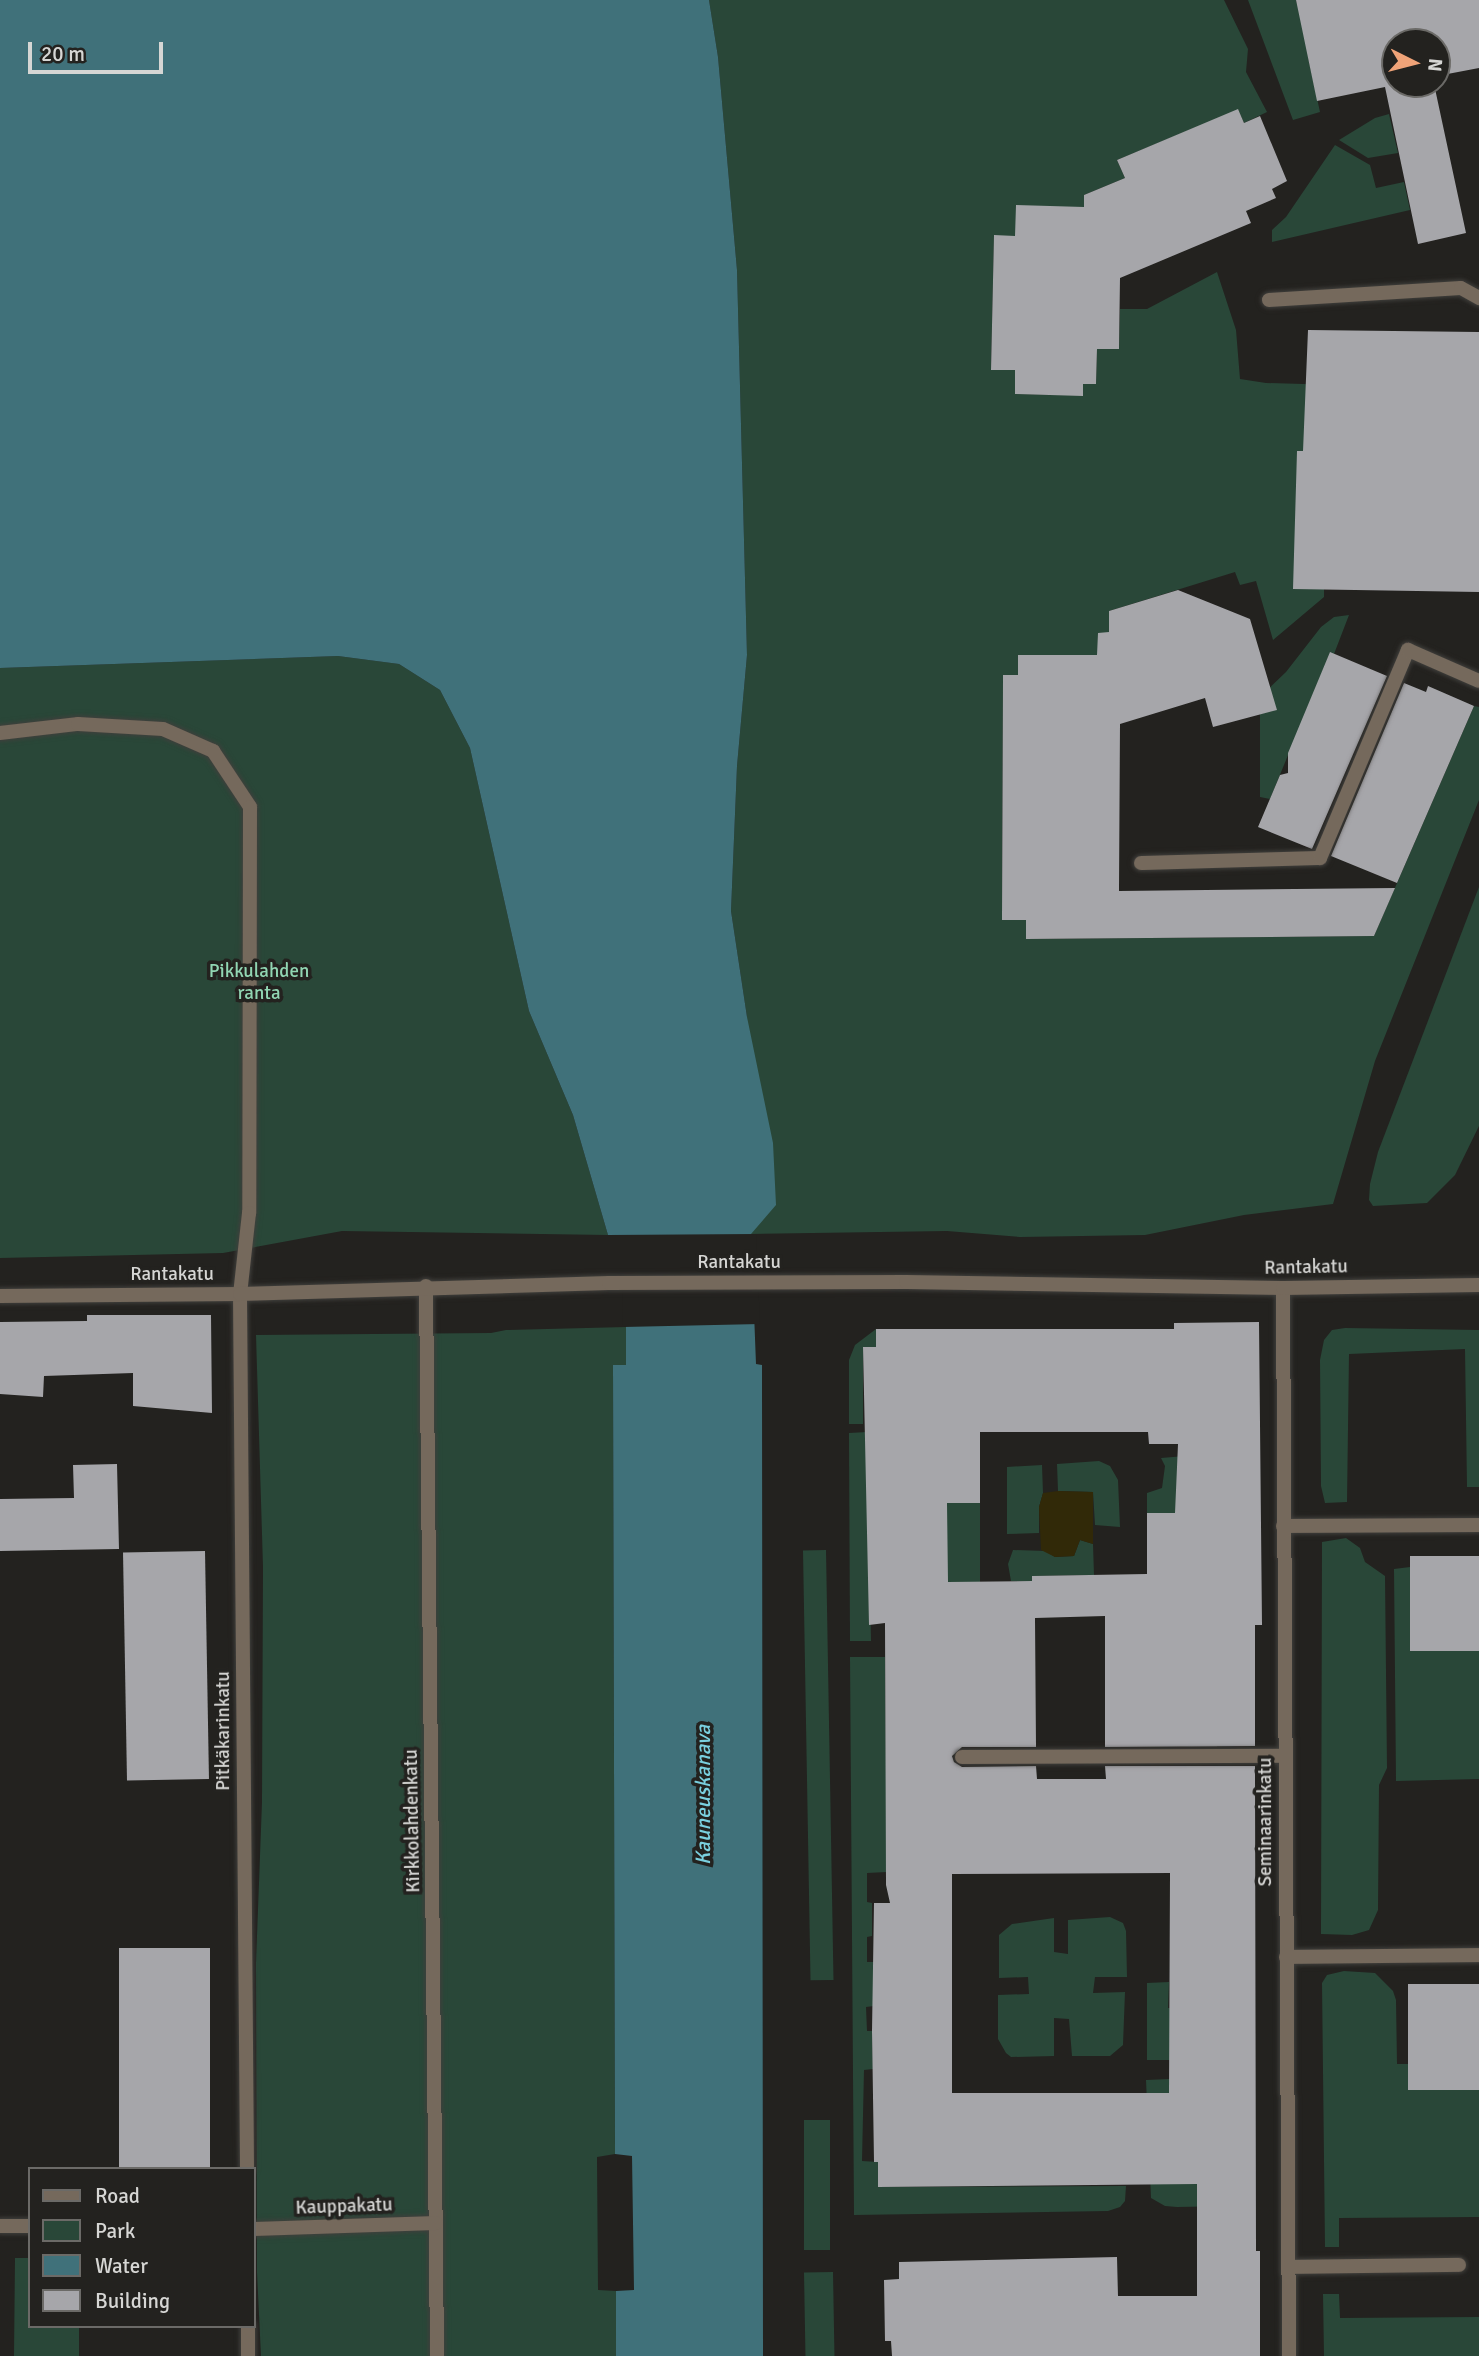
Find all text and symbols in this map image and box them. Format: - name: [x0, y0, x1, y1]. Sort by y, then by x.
- scale bar: [32, 28, 166, 72]
- north arrow: [1381, 28, 1451, 98]
- text: 20 m: [41, 41, 85, 67]
- text: N: [1422, 57, 1448, 73]
- park label: Pikkulahden ranta: [209, 961, 309, 1005]
- street label: Rantakatu: [697, 1252, 781, 1274]
- street label: Rantakatu: [1264, 1256, 1348, 1280]
- street label: Rantakatu: [130, 1264, 214, 1286]
- street label: Pitkäkarinkatu: [213, 1671, 235, 1791]
- water label: Kauneuskanava: [690, 1725, 716, 1865]
- street label: Kirkkolahdenkatu: [400, 1749, 426, 1893]
- street label: Seminaarinkatu: [1255, 1758, 1277, 1886]
- legend: [28, 2167, 256, 2328]
- text: Road: [95, 2183, 140, 2209]
- street label: Kauppakatu: [295, 2194, 393, 2220]
- text: Park: [95, 2218, 135, 2244]
- text: Water: [95, 2253, 148, 2279]
- text: Building: [95, 2288, 170, 2314]

